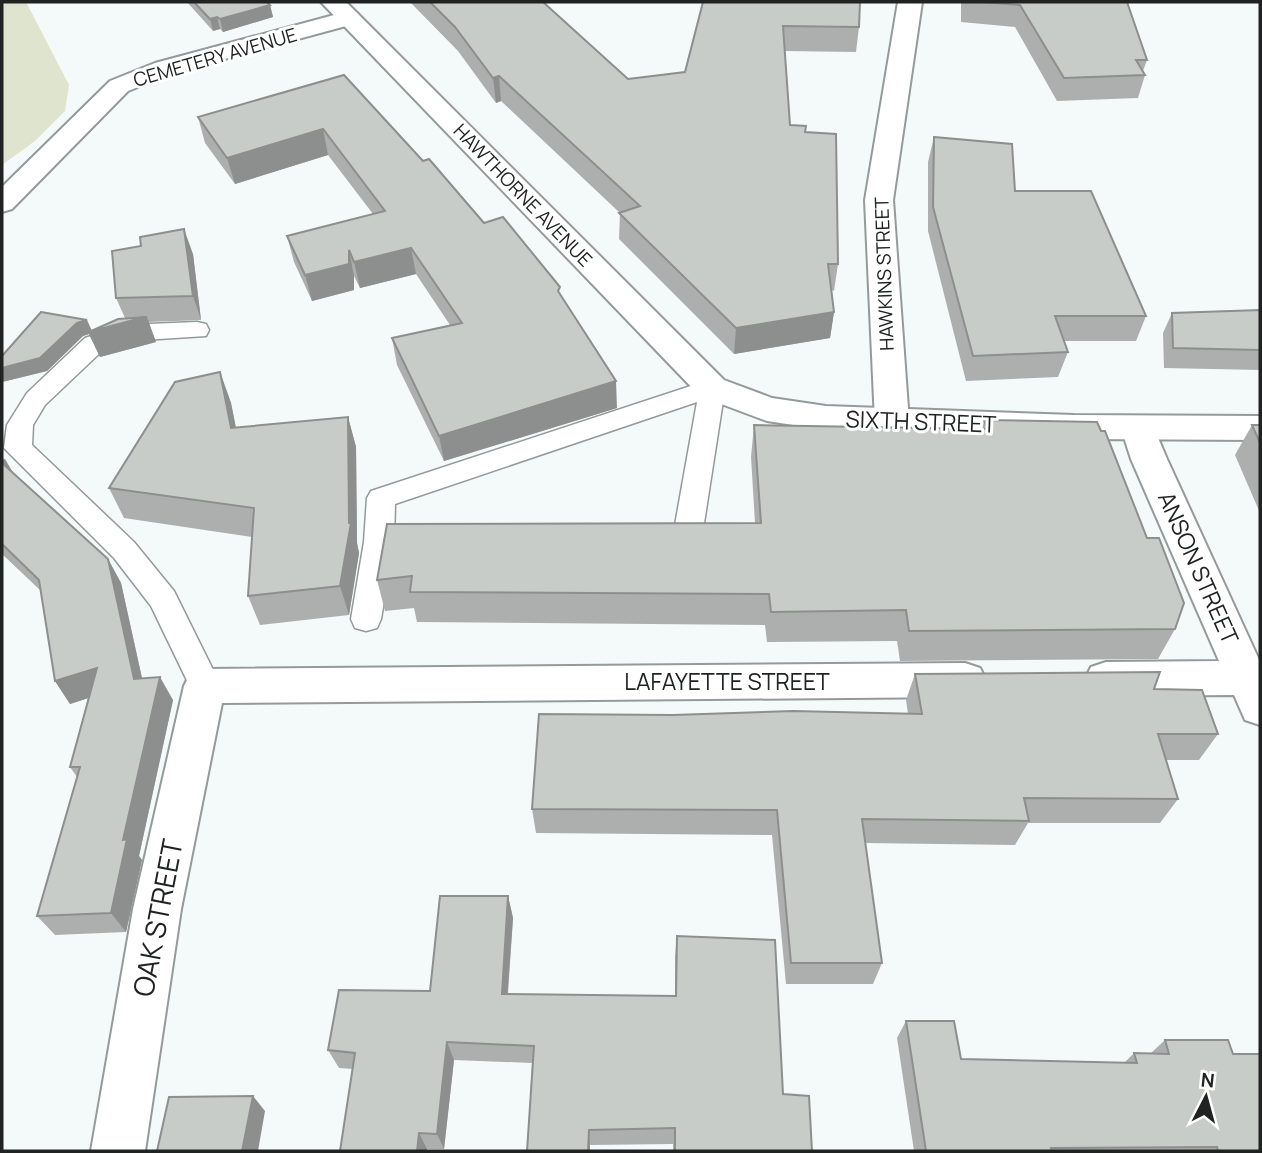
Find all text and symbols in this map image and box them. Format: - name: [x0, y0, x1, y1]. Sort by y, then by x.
- street label: CEMETERY AVENUE: [130, 21, 300, 93]
- street label: HAWTHORNE AVENUE: [448, 118, 598, 272]
- street label: HAWKINS STREET: [868, 196, 900, 351]
- street label: SIXTH STREET: [845, 402, 997, 440]
- street label: ANSON STREET: [1151, 486, 1247, 649]
- street label: LAFAYETTE STREET: [624, 665, 830, 697]
- street label: OAK STREET: [123, 836, 191, 1000]
- north arrow: [1171, 1062, 1241, 1132]
- text: N: [1200, 1066, 1216, 1094]

